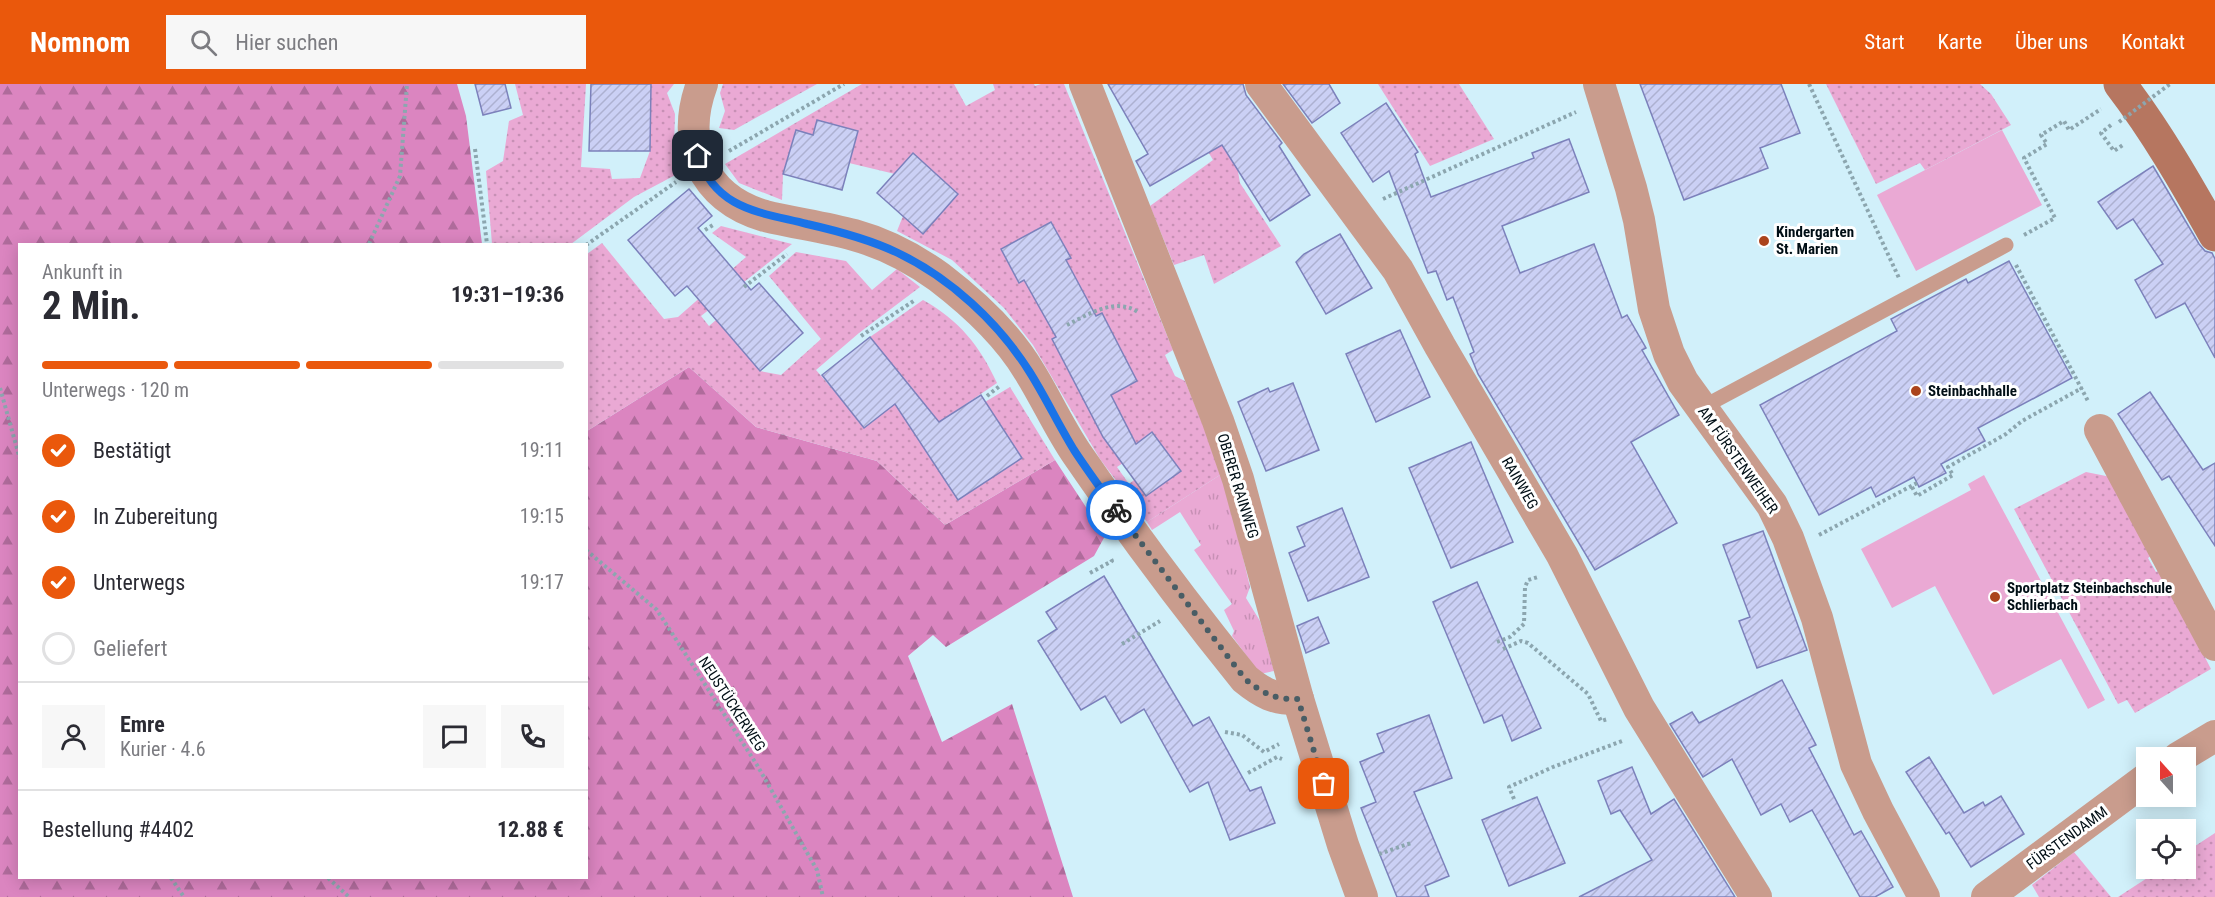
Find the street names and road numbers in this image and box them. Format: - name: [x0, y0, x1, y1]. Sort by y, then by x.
- street label: AM FÜRSTENWEIHER: [1694, 403, 1782, 517]
- street label: OBERER RAINWEG: [1213, 431, 1263, 541]
- street label: RAINWEG: [1498, 454, 1542, 512]
- street label: NEUSTÜCKERWEG: [695, 653, 769, 755]
- street label: FÜRSTENDAMM: [2023, 803, 2111, 873]

